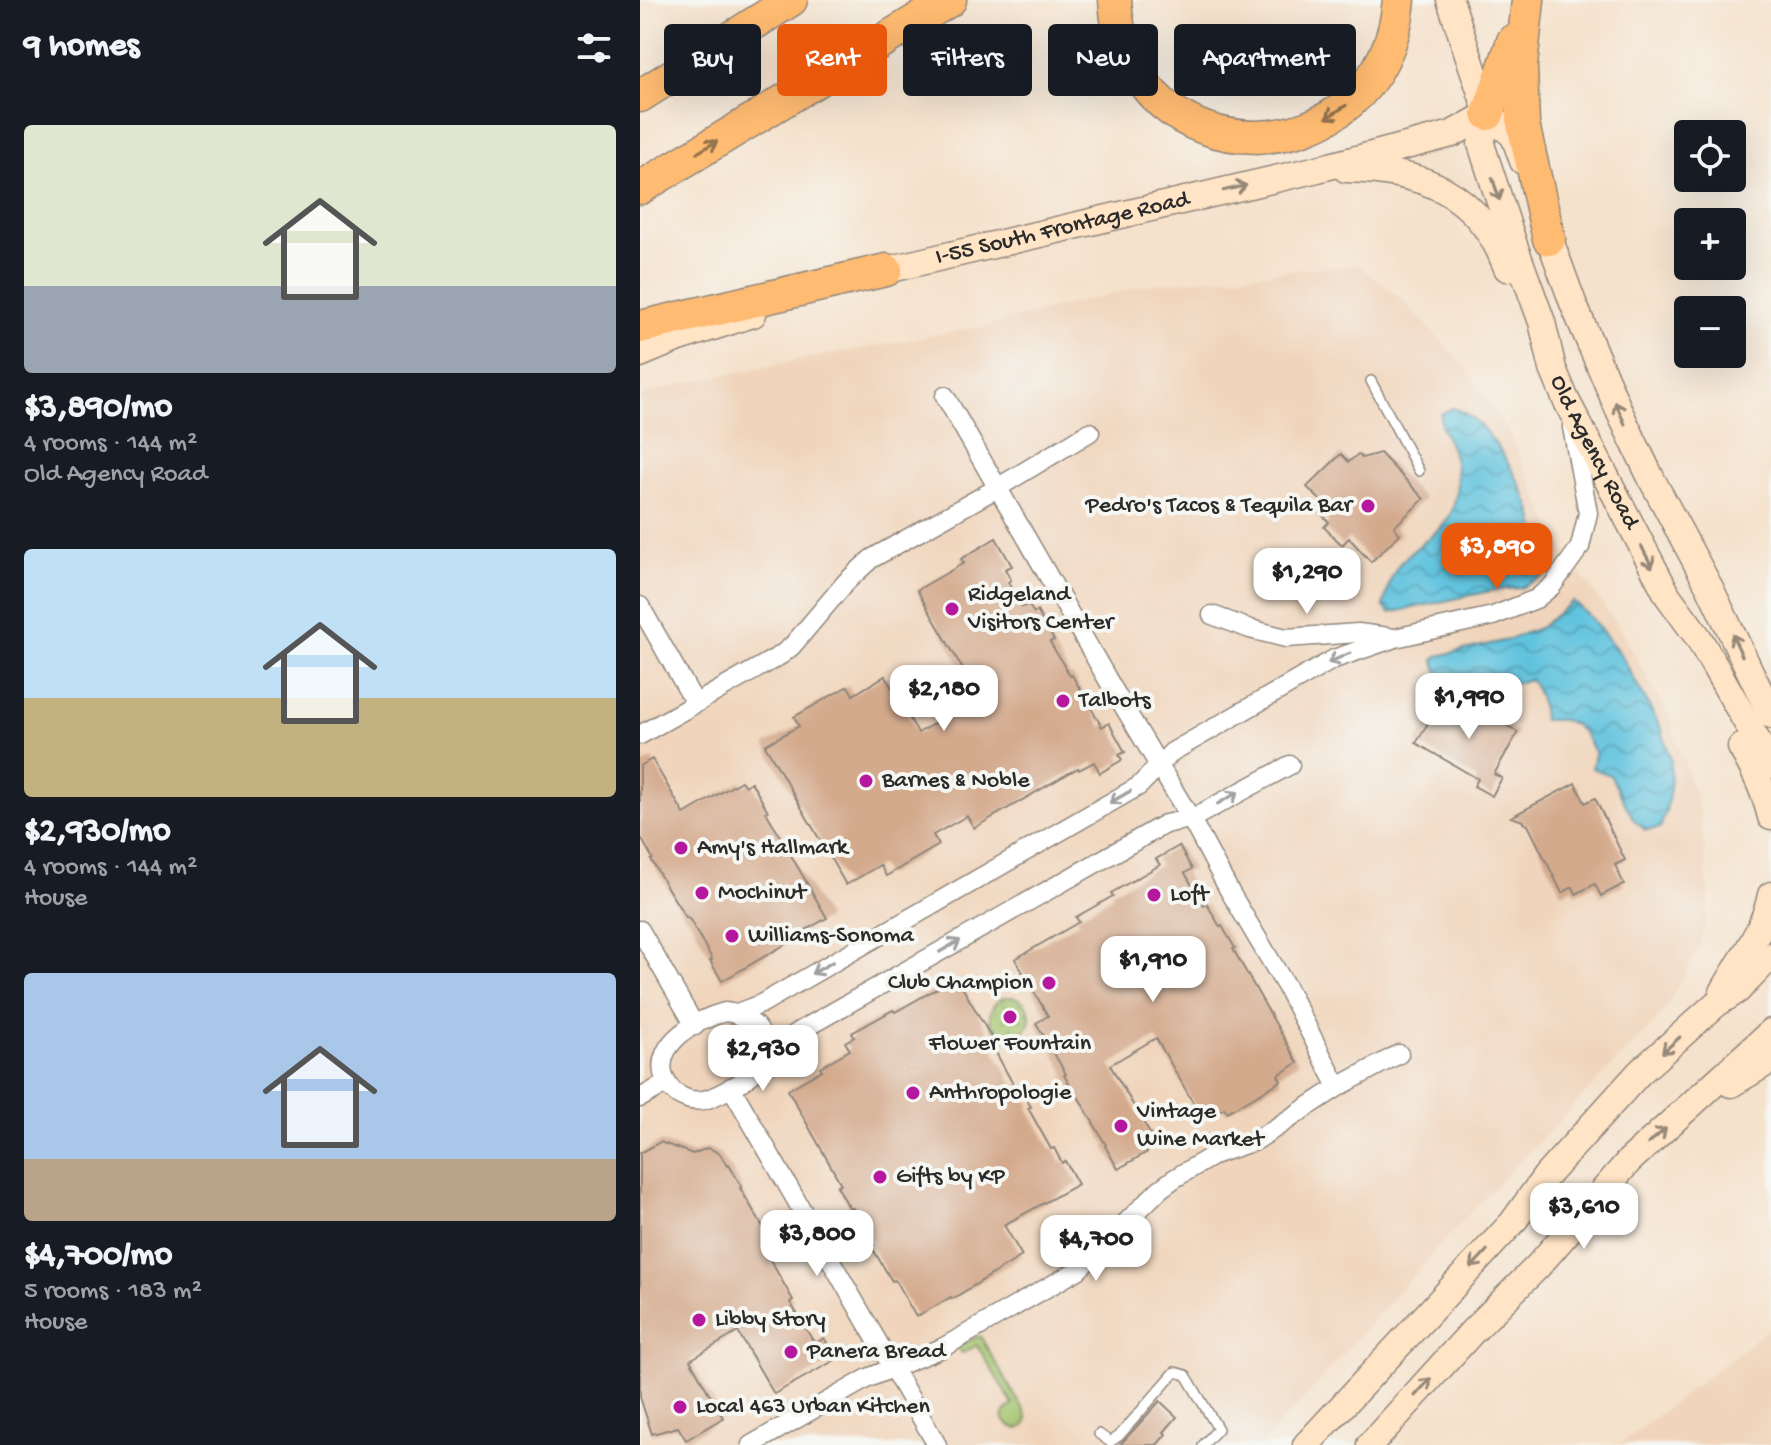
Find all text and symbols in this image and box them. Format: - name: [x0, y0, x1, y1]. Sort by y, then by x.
- chip: Buy: [664, 24, 761, 96]
- chip: Rent: [777, 24, 887, 96]
- chip: Filters: [903, 24, 1032, 96]
- chip: New: [1048, 24, 1158, 96]
- chip: Apartment: [1174, 24, 1356, 96]
- icon: filters: [572, 26, 616, 70]
- text: 9 homes: [24, 28, 139, 68]
- one-way arrow: [1325, 104, 1347, 121]
- map controls: [1674, 120, 1746, 368]
- button: locate: [1674, 120, 1746, 192]
- one-way arrow: [695, 139, 718, 155]
- one-way arrow: [1489, 176, 1504, 201]
- icon: home: [248, 177, 392, 321]
- one-way arrow: [1221, 180, 1247, 195]
- street label: I-55 South Frontage Road: [933, 185, 1194, 272]
- button: +: [1674, 208, 1746, 280]
- button: −: [1674, 296, 1746, 368]
- street label: Old Agency Road: [1543, 371, 1646, 536]
- text: $3,890/mo: [24, 389, 173, 429]
- one-way arrow: [1612, 401, 1627, 426]
- text: 4 rooms · 144 m²: [24, 429, 197, 460]
- text: Old Agency Road: [24, 460, 207, 491]
- place label: Pedro's Tacos & Tequila Bar: [1084, 492, 1354, 521]
- marker: Pedro's Tacos & Tequila Bar: [1359, 497, 1377, 515]
- pin: $3,890: [1432, 523, 1562, 591]
- text: $3,890: [1459, 533, 1535, 564]
- one-way arrow: [1640, 545, 1656, 569]
- pin: $1,290: [1242, 548, 1372, 616]
- text: $1,290: [1272, 558, 1342, 589]
- place label: Ridgeland Visitors Center: [967, 581, 1116, 638]
- marker: Ridgeland Visitors Center: [943, 600, 961, 618]
- icon: home: [248, 601, 392, 745]
- one-way arrow: [1729, 633, 1744, 657]
- one-way arrow: [1327, 652, 1351, 667]
- pin: $2,180: [879, 665, 1009, 733]
- pin: $1,990: [1404, 673, 1534, 741]
- text: $2,180: [908, 675, 980, 706]
- text: $1,990: [1433, 683, 1505, 714]
- place label: Talbots: [1077, 687, 1152, 716]
- marker: Talbots: [1054, 692, 1072, 710]
- place label: Barnes & Noble: [881, 767, 1030, 796]
- marker: Barnes & Noble: [857, 772, 875, 790]
- one-way arrow: [1109, 790, 1133, 805]
- one-way arrow: [1216, 790, 1240, 806]
- text: $2,930/mo: [24, 813, 171, 853]
- place label: Amy's Hallmark: [697, 834, 850, 863]
- marker: Amy's Hallmark: [672, 839, 690, 857]
- text: 4 rooms · 144 m²: [24, 853, 197, 884]
- place label: Mochinut: [718, 879, 808, 908]
- place label: Loft: [1170, 881, 1211, 910]
- text: House: [24, 884, 88, 915]
- marker: Mochinut: [693, 884, 711, 902]
- marker: Loft: [1145, 886, 1163, 904]
- place label: Williams-Sonoma: [748, 922, 915, 951]
- marker: Williams-Sonoma: [723, 927, 741, 945]
- pin: $1,910: [1088, 936, 1218, 1004]
- one-way arrow: [938, 937, 961, 953]
- text: $1,910: [1119, 946, 1187, 977]
- one-way arrow: [811, 961, 835, 976]
- place label: Club Champion: [888, 969, 1034, 998]
- marker: Club Champion: [1040, 974, 1058, 992]
- marker: Flower Fountain: [1001, 1008, 1019, 1026]
- icon: home: [248, 1025, 392, 1169]
- pin: $2,930: [698, 1025, 828, 1093]
- place label: Flower Fountain: [928, 1030, 1092, 1059]
- text: $2,930: [726, 1035, 800, 1066]
- one-way arrow: [1661, 1036, 1681, 1054]
- place label: Anthropologie: [929, 1079, 1072, 1108]
- marker: Anthropologie: [904, 1084, 922, 1102]
- place label: Vintage Wine Market: [1136, 1098, 1266, 1155]
- marker: Vintage Wine Market: [1112, 1117, 1130, 1135]
- one-way arrow: [1647, 1127, 1667, 1145]
- place label: Gifts by KP: [896, 1163, 1005, 1192]
- marker: Gifts by KP: [871, 1168, 889, 1186]
- pin: $3,610: [1519, 1183, 1649, 1251]
- text: $3,610: [1548, 1193, 1620, 1224]
- pin: $3,800: [752, 1210, 882, 1278]
- pin: $4,700: [1031, 1215, 1161, 1283]
- text: $3,800: [778, 1220, 856, 1251]
- text: $4,700: [1058, 1225, 1134, 1256]
- text: $4,700/mo: [24, 1237, 172, 1277]
- one-way arrow: [1470, 1248, 1488, 1268]
- text: 5 rooms · 183 m²: [24, 1277, 202, 1308]
- place label: Libby Story: [715, 1306, 826, 1335]
- text: House: [24, 1308, 88, 1339]
- marker: Libby Story: [690, 1311, 708, 1329]
- place label: Panera Bread: [806, 1338, 947, 1367]
- marker: Panera Bread: [782, 1343, 800, 1361]
- one-way arrow: [1413, 1378, 1431, 1398]
- place label: Local 463 Urban Kitchen: [696, 1393, 930, 1422]
- marker: Local 463 Urban Kitchen: [671, 1398, 689, 1416]

